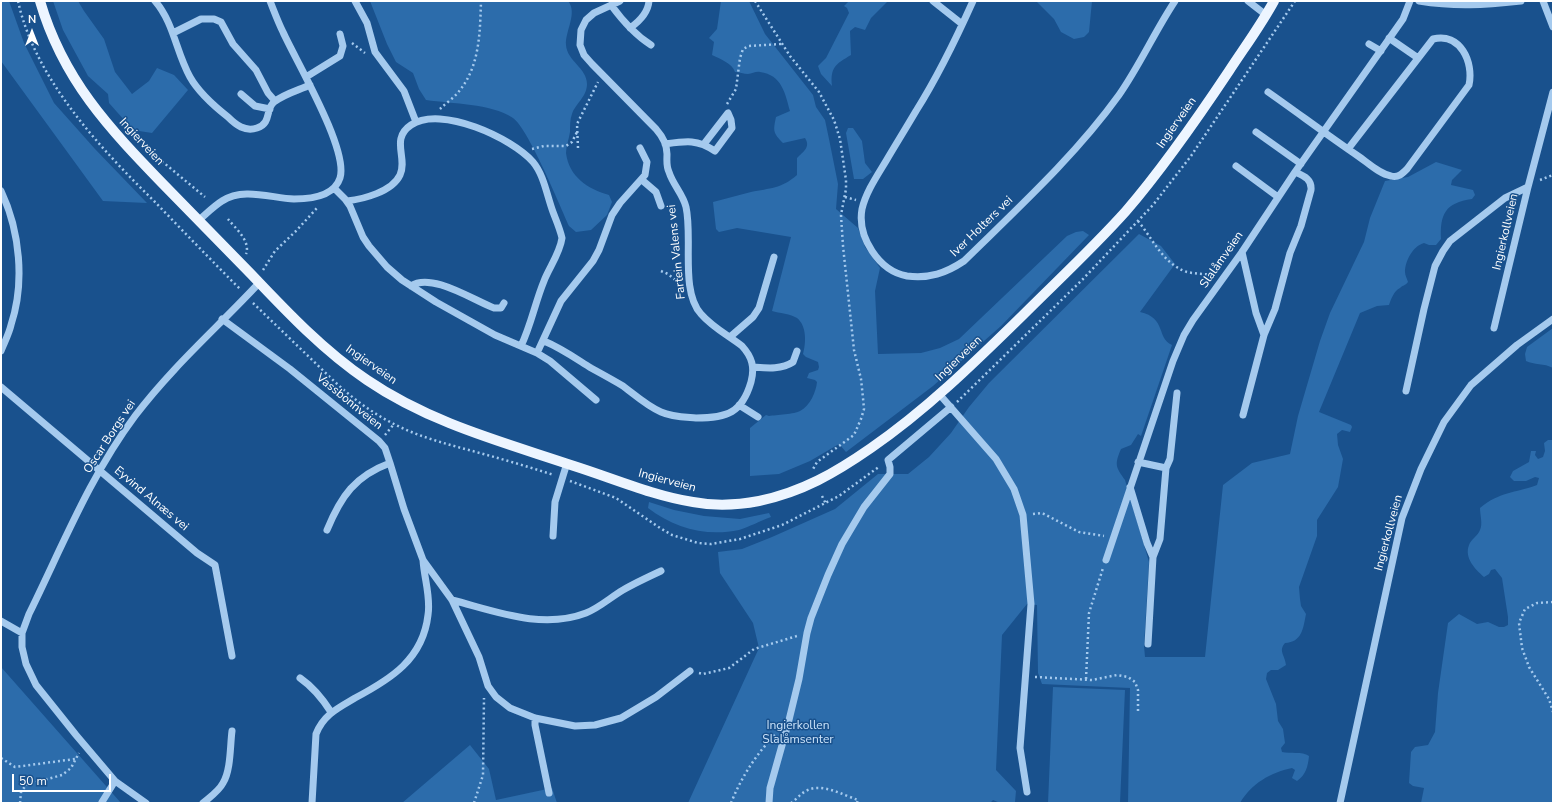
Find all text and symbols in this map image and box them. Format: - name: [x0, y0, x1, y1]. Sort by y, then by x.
- north arrow: [12, 12, 52, 52]
- text: N: [28, 12, 36, 27]
- street label: Ingierveien: [1154, 95, 1200, 151]
- street label: Ingierveien: [116, 115, 166, 169]
- street label: Ingierkollveien: [1490, 192, 1522, 272]
- street label: Iver Holters vei: [948, 194, 1016, 260]
- street label: Fartein Valens vei: [665, 204, 689, 300]
- street label: Slalåmveien: [1197, 229, 1247, 291]
- street label: Ingierveien: [933, 333, 985, 385]
- street label: Ingierveien: [343, 342, 399, 388]
- street label: Vassbonnveien: [313, 371, 385, 433]
- street label: Oscar Borgs vei: [81, 398, 139, 476]
- street label: Eyvind Alnæs vei: [111, 464, 191, 534]
- street label: Ingierveien: [637, 466, 697, 496]
- street label: Ingierkollveien: [1372, 493, 1406, 573]
- park label: Ingierkollen Slalåmsenter: [762, 719, 834, 747]
- scale bar: [14, 766, 113, 792]
- text: 50 m: [19, 773, 47, 789]

